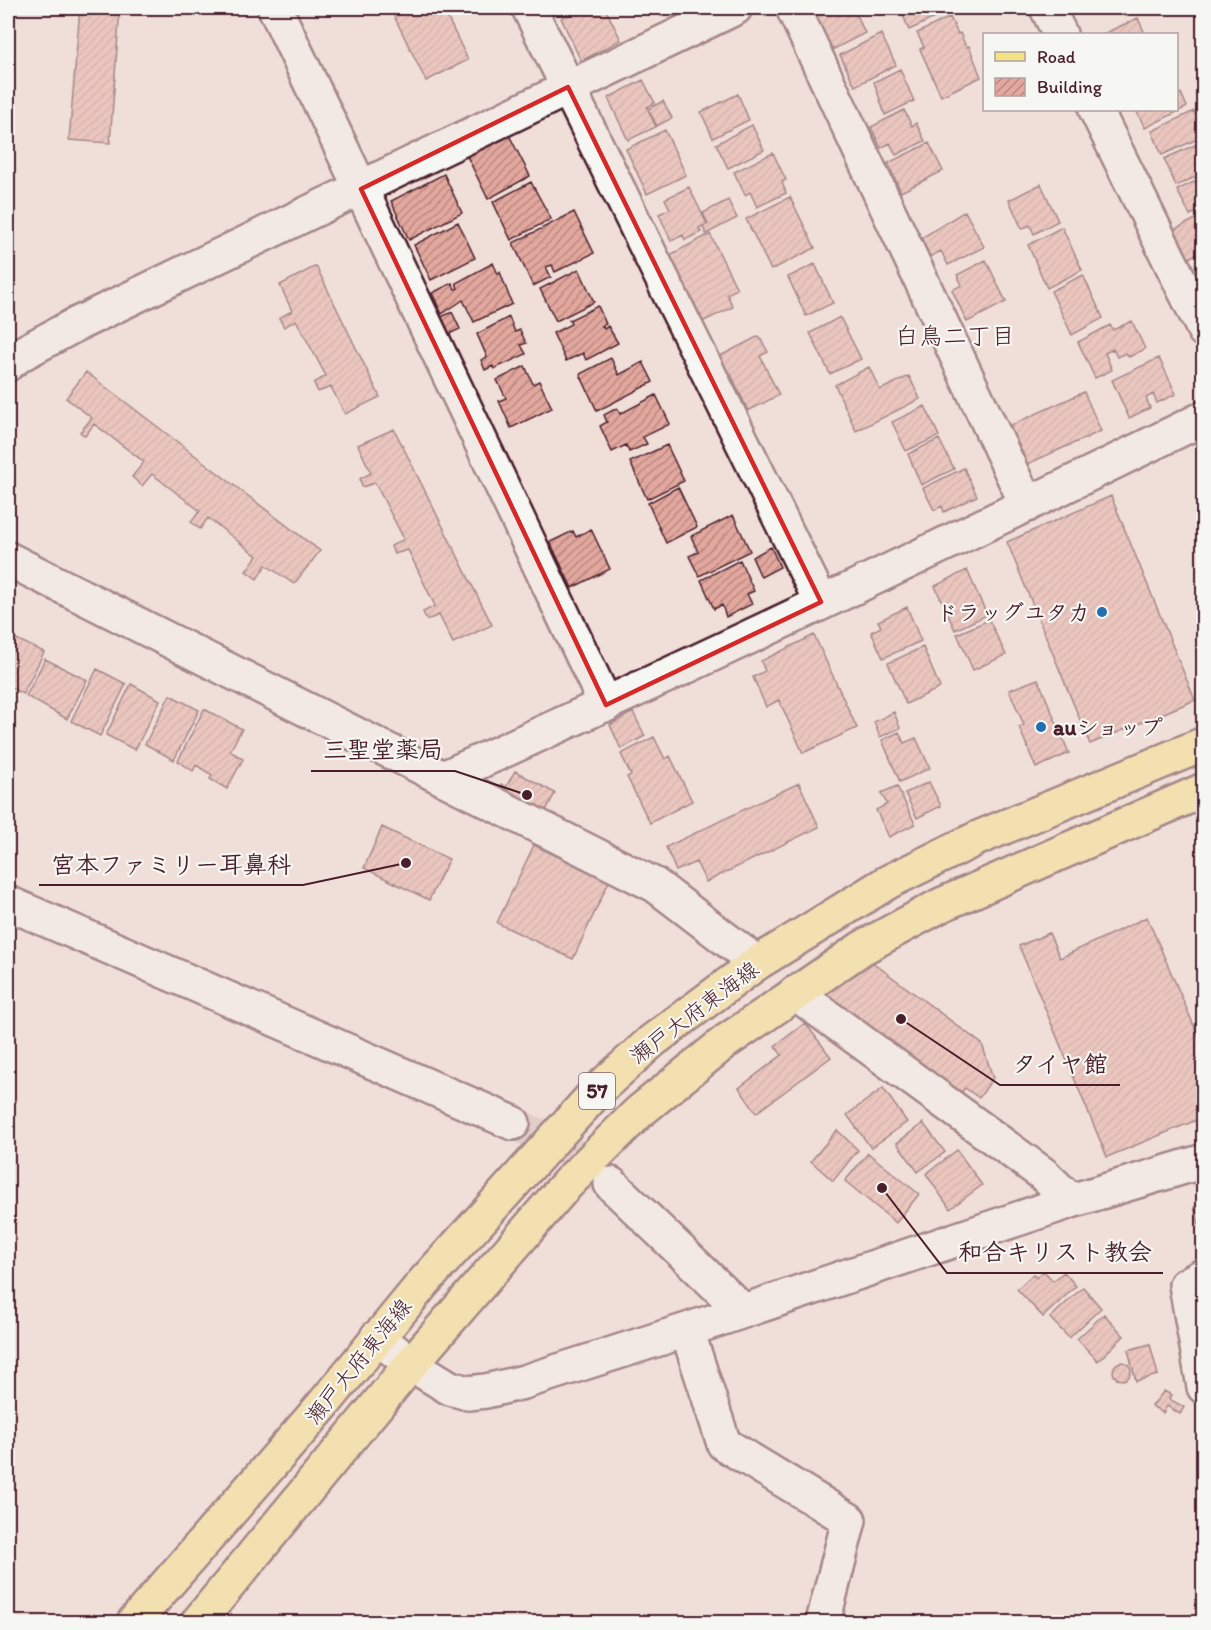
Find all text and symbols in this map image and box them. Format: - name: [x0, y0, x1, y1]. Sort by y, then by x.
- legend: [983, 33, 1178, 111]
- text: Road: [1037, 46, 1076, 68]
- text: Building: [1037, 76, 1103, 98]
- district label: 白鳥二丁目: [895, 321, 1015, 350]
- place label: ドラッグユタカ: [936, 599, 1090, 626]
- marker: ドラッグユタカ: [1095, 605, 1109, 619]
- place label: auショップ: [1053, 714, 1163, 741]
- marker: auショップ: [1034, 720, 1048, 734]
- callout: 三聖堂薬局: [311, 729, 455, 771]
- text: 三聖堂薬局: [323, 735, 443, 764]
- callout: 宮本ファミリー耳鼻科: [39, 843, 303, 885]
- text: 宮本ファミリー耳鼻科: [51, 850, 291, 879]
- street label: 瀬戸大府東海線: [625, 955, 764, 1070]
- callout: タイヤ館: [1000, 1043, 1120, 1085]
- text: タイヤ館: [1012, 1049, 1108, 1078]
- road number: 57: [579, 1073, 615, 1109]
- callout: 和合キリスト教会: [947, 1231, 1163, 1273]
- text: 和合キリスト教会: [958, 1237, 1152, 1266]
- street label: 瀬戸大府東海線: [299, 1293, 417, 1430]

